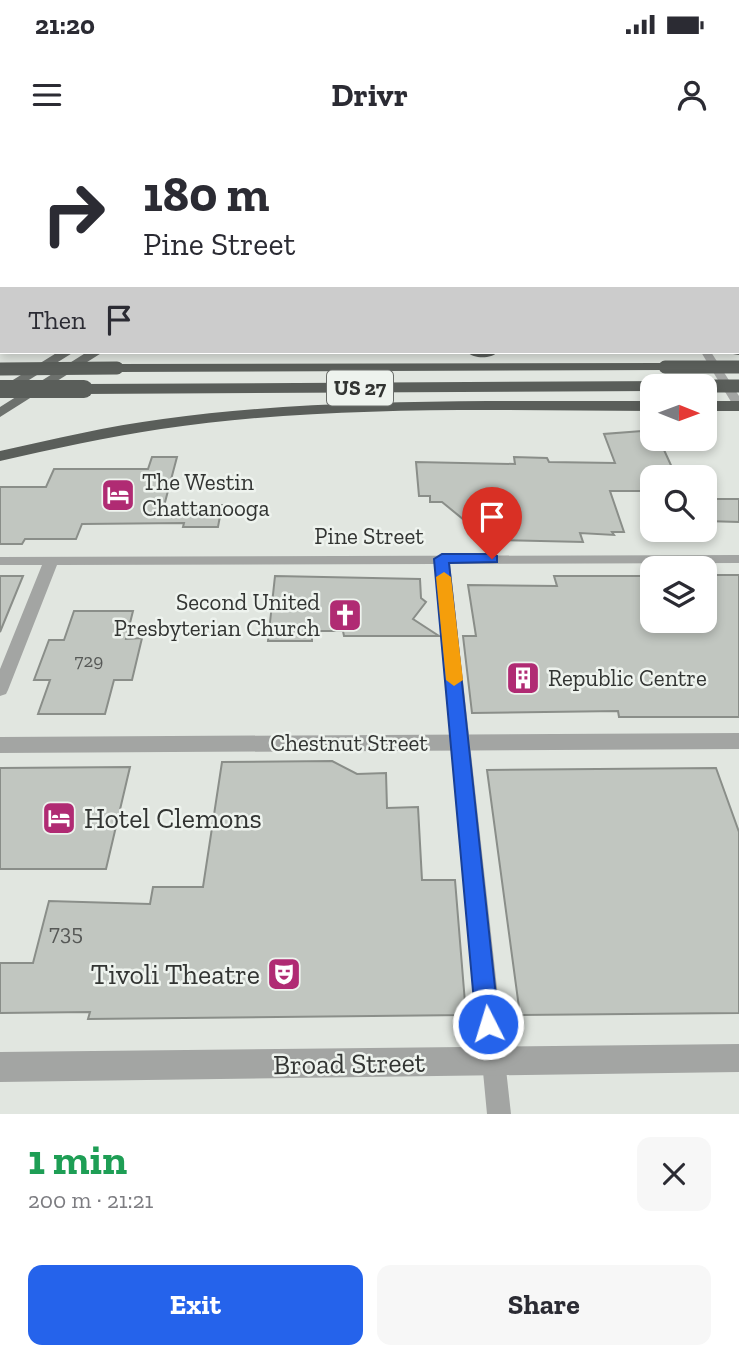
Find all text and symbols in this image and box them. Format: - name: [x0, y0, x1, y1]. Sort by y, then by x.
- text: 21:20: [35, 9, 95, 41]
- icon: menu: [28, 76, 66, 114]
- text: Drivr: [331, 76, 408, 114]
- icon: person: [673, 76, 711, 114]
- text: 180 m: [143, 165, 270, 224]
- icon: right: [28, 168, 119, 259]
- text: Pine Street: [143, 225, 295, 263]
- icon: arrive: [100, 301, 138, 339]
- text: Then: [28, 304, 86, 336]
- road number: US 27: [327, 370, 393, 406]
- north arrow: [640, 374, 718, 452]
- map controls: [640, 374, 717, 633]
- button: search: [640, 465, 717, 542]
- place label: The Westin Chattanooga: [142, 468, 270, 522]
- hotel icon: The Westin Chattanooga: [99, 476, 137, 514]
- pin: [462, 487, 522, 559]
- icon: arrive: [473, 498, 511, 536]
- street label: Pine Street: [314, 522, 424, 550]
- button: layers: [640, 556, 717, 633]
- place label: Second United Presbyterian Church: [114, 588, 320, 642]
- church icon: Second United Presbyterian Church: [326, 596, 364, 634]
- house number: 729: [75, 649, 103, 672]
- building icon: Republic Centre: [504, 659, 542, 697]
- place label: Republic Centre: [548, 664, 707, 692]
- street label: Chestnut Street: [270, 729, 428, 757]
- hotel icon: Hotel Clemons: [40, 799, 78, 837]
- place label: Hotel Clemons: [84, 802, 262, 835]
- house number: 735: [49, 918, 83, 946]
- theatre icon: Tivoli Theatre: [265, 955, 303, 993]
- place label: Tivoli Theatre: [91, 958, 260, 991]
- position arrow: [451, 987, 525, 1061]
- street label: Broad Street: [273, 1046, 426, 1081]
- text: 1 min: [28, 1134, 127, 1185]
- button: close: [637, 1137, 711, 1211]
- text: 200 m · 21:21: [28, 1186, 153, 1214]
- button: Exit: [28, 1265, 363, 1345]
- button: Share: [377, 1265, 711, 1345]

